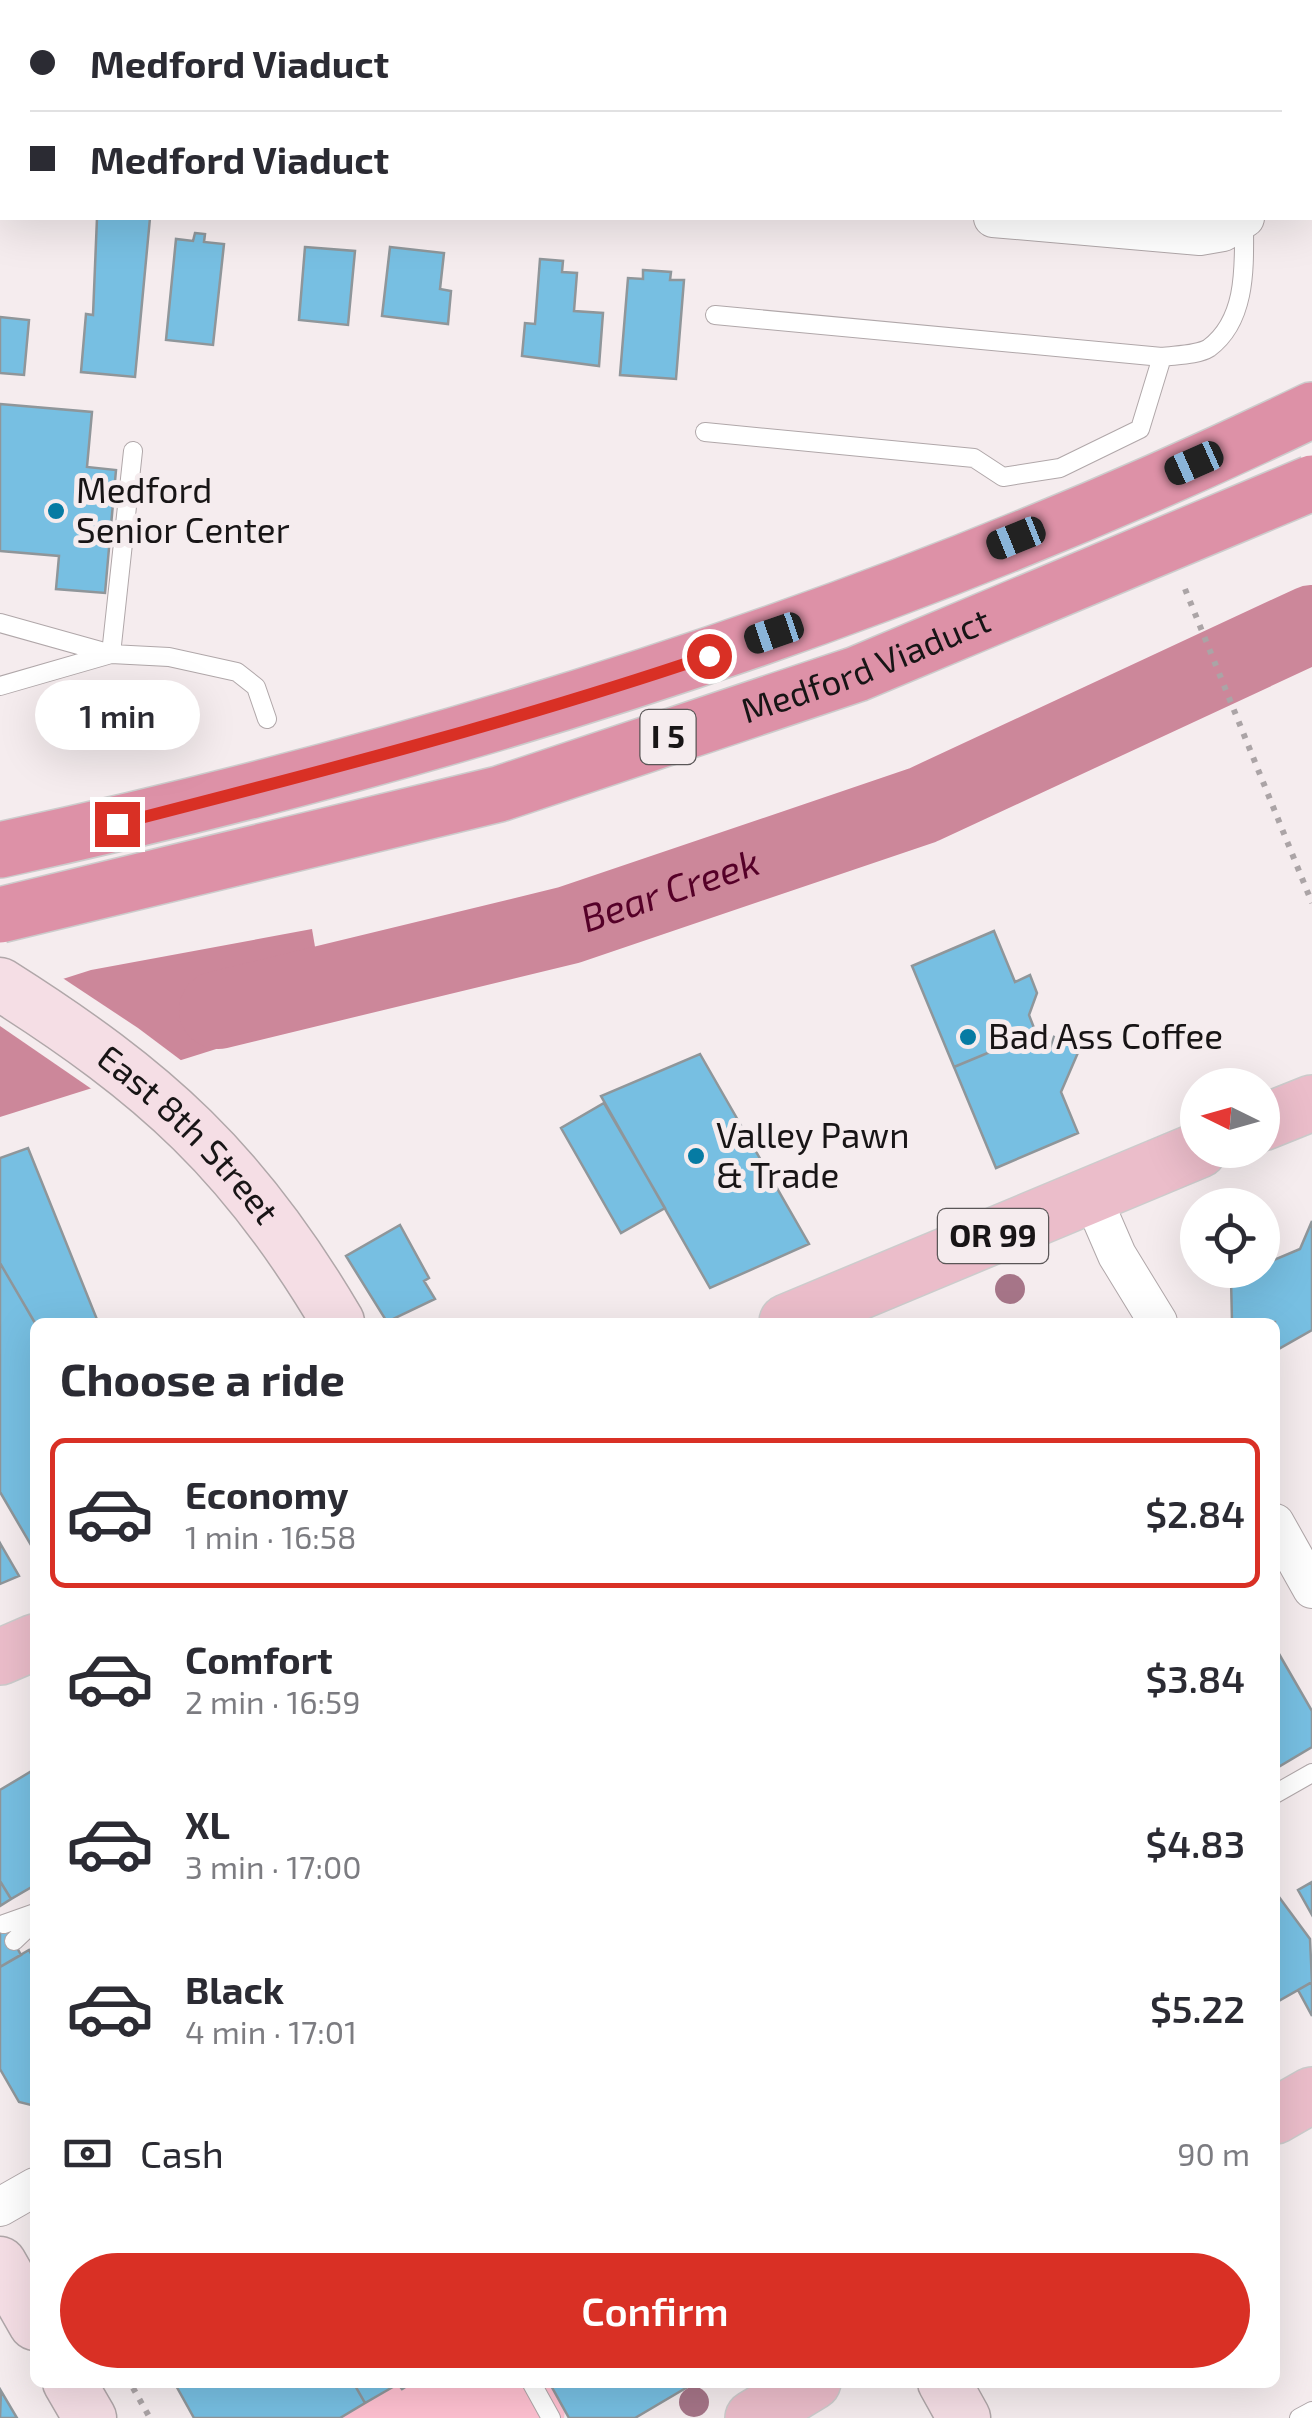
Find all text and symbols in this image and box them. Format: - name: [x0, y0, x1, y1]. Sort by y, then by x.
- text: Medford Viaduct: [90, 40, 389, 86]
- text: Medford Viaduct: [90, 136, 389, 182]
- car: [1160, 437, 1228, 489]
- place label: Medford Senior Center: [76, 468, 290, 550]
- marker: Medford Senior Center: [45, 500, 67, 522]
- car: [983, 513, 1049, 563]
- street label: Medford Viaduct: [735, 598, 996, 730]
- car: [741, 609, 807, 657]
- route start: [687, 634, 732, 679]
- callout: 1 min: [34, 679, 200, 749]
- text: 1 min: [80, 696, 155, 734]
- road number: I 5: [640, 710, 696, 764]
- route end: [95, 802, 140, 847]
- water label: Bear Creek: [574, 837, 765, 940]
- place label: Bad Ass Coffee: [988, 1014, 1223, 1056]
- marker: Bad Ass Coffee: [957, 1026, 979, 1048]
- street label: East 8th Street: [90, 1035, 289, 1231]
- north arrow: [1180, 1068, 1280, 1168]
- map controls: [1180, 1068, 1280, 1288]
- place label: Valley Pawn & Trade: [716, 1113, 909, 1195]
- marker: Valley Pawn & Trade: [685, 1145, 707, 1167]
- button: locate: [1180, 1188, 1280, 1288]
- road number: OR 99: [938, 1209, 1048, 1263]
- text: Choose a ride: [60, 1351, 345, 1405]
- icon: car: [65, 1468, 155, 1558]
- text: Economy: [185, 1471, 349, 1517]
- text: $2.84: [1145, 1490, 1245, 1536]
- text: 1 min · 16:58: [185, 1517, 356, 1555]
- icon: car: [65, 1633, 155, 1723]
- text: Comfort: [185, 1636, 333, 1682]
- text: $3.84: [1146, 1655, 1245, 1701]
- text: 2 min · 16:59: [185, 1682, 361, 1720]
- icon: car: [65, 1798, 155, 1888]
- text: XL: [185, 1801, 230, 1847]
- text: $4.83: [1146, 1820, 1245, 1866]
- text: 3 min · 17:00: [185, 1847, 362, 1885]
- icon: car: [65, 1963, 155, 2053]
- text: Black: [185, 1966, 284, 2012]
- text: $5.22: [1150, 1985, 1245, 2031]
- text: 4 min · 17:01: [185, 2012, 357, 2050]
- icon: cash: [60, 2126, 115, 2181]
- text: Cash: [140, 2130, 224, 2176]
- text: 90 m: [1177, 2134, 1250, 2172]
- button: Confirm: [60, 2253, 1250, 2368]

